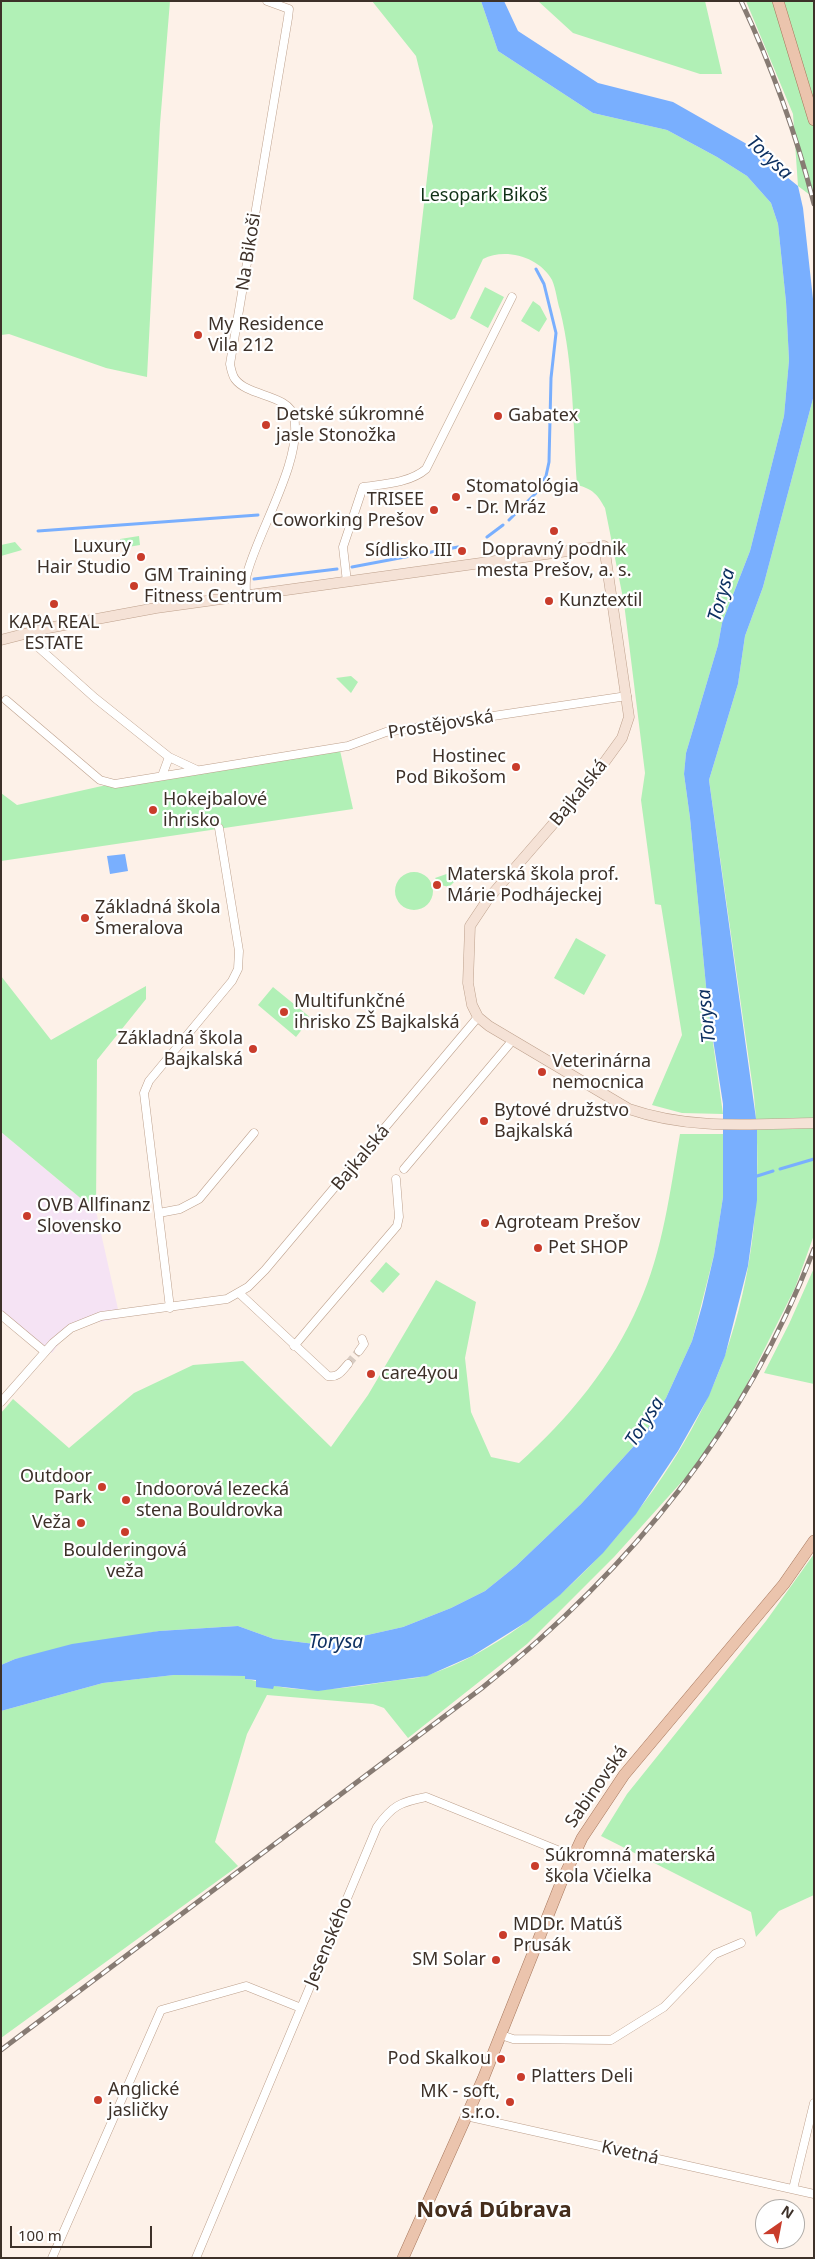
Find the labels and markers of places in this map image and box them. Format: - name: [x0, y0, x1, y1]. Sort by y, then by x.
- place label: My Residence Vila 212: [208, 314, 324, 356]
- marker: My Residence Vila 212: [192, 329, 204, 341]
- place label: Detské súkromné jasle Stonožka: [276, 404, 424, 446]
- place label: Gabatex: [508, 405, 578, 427]
- marker: Gabatex: [492, 410, 504, 422]
- marker: Detské súkromné jasle Stonožka: [260, 419, 272, 431]
- place label: Stomatológia - Dr. Mráz: [466, 476, 579, 518]
- place label: TRISEE Coworking Prešov: [272, 489, 424, 532]
- marker: Stomatológia - Dr. Mráz: [450, 491, 462, 503]
- marker: TRISEE Coworking Prešov: [428, 504, 440, 516]
- marker: Dopravný podnik mesta Prešov, a. s.: [548, 525, 560, 537]
- place label: Luxury Hair Studio: [37, 536, 131, 578]
- place label: Dopravný podnik mesta Prešov, a. s.: [476, 539, 632, 582]
- place label: Sídlisko III: [365, 540, 452, 562]
- marker: Sídlisko III: [456, 545, 468, 557]
- marker: Luxury Hair Studio: [135, 551, 147, 563]
- place label: GM Training Fitness Centrum: [144, 565, 282, 608]
- marker: GM Training Fitness Centrum: [128, 580, 140, 592]
- place label: Kunztextil: [559, 590, 642, 612]
- marker: Kunztextil: [543, 595, 555, 607]
- marker: KAPA REAL ESTATE: [48, 598, 60, 610]
- place label: KAPA REAL ESTATE: [9, 612, 99, 654]
- place label: Hostinec Pod Bikošom: [395, 746, 506, 789]
- marker: Hostinec Pod Bikošom: [510, 761, 522, 773]
- place label: Hokejbalové ihrisko: [163, 789, 267, 832]
- marker: Hokejbalové ihrisko: [147, 804, 159, 816]
- place label: Materská škola prof. Márie Podhájeckej: [447, 864, 619, 906]
- marker: Materská škola prof. Márie Podhájeckej: [431, 879, 443, 891]
- place label: Základná škola Šmeralova: [95, 897, 221, 940]
- marker: Základná škola Šmeralova: [79, 912, 91, 924]
- place label: Multifunkčné ihrisko ZŠ Bajkalská: [294, 991, 460, 1034]
- marker: Multifunkčné ihrisko ZŠ Bajkalská: [278, 1006, 290, 1018]
- place label: Základná škola Bajkalská: [117, 1028, 243, 1070]
- marker: Základná škola Bajkalská: [247, 1043, 259, 1055]
- place label: Veterinárna nemocnica: [552, 1051, 651, 1094]
- marker: Veterinárna nemocnica: [536, 1066, 548, 1078]
- place label: Bytové družstvo Bajkalská: [494, 1100, 629, 1142]
- marker: Bytové družstvo Bajkalská: [478, 1115, 490, 1127]
- place label: OVB Allfinanz Slovensko: [37, 1195, 150, 1238]
- marker: OVB Allfinanz Slovensko: [21, 1210, 33, 1222]
- place label: Agroteam Prešov: [495, 1212, 640, 1234]
- marker: Agroteam Prešov: [479, 1217, 491, 1229]
- place label: Pet SHOP: [548, 1237, 628, 1259]
- marker: Pet SHOP: [532, 1242, 544, 1254]
- place label: care4you: [381, 1363, 458, 1385]
- marker: care4you: [365, 1368, 377, 1380]
- place label: Outdoor Park: [20, 1466, 92, 1508]
- place label: Indoorová lezecká stena Bouldrovka: [136, 1479, 289, 1522]
- marker: Outdoor Park: [96, 1481, 108, 1493]
- marker: Indoorová lezecká stena Bouldrovka: [120, 1494, 132, 1506]
- place label: Veža: [32, 1512, 71, 1534]
- marker: Veža: [75, 1517, 87, 1529]
- marker: Boulderingová veža: [119, 1526, 131, 1538]
- place label: Boulderingová veža: [63, 1540, 187, 1582]
- place label: Súkromná materská škola Včielka: [545, 1845, 716, 1888]
- marker: Súkromná materská škola Včielka: [529, 1860, 541, 1872]
- place label: MDDr. Matúš Prusák: [513, 1914, 622, 1956]
- marker: MDDr. Matúš Prusák: [497, 1929, 509, 1941]
- place label: SM Solar: [412, 1949, 486, 1971]
- marker: SM Solar: [490, 1954, 502, 1966]
- place label: Pod Skalkou: [388, 2048, 491, 2070]
- marker: Pod Skalkou: [495, 2053, 507, 2065]
- place label: Platters Deli: [531, 2066, 633, 2088]
- marker: Platters Deli: [515, 2071, 527, 2083]
- place label: Anglické jasličky: [108, 2079, 179, 2122]
- place label: MK - soft, s.r.o.: [420, 2081, 500, 2124]
- marker: Anglické jasličky: [92, 2094, 104, 2106]
- marker: MK - soft, s.r.o.: [504, 2096, 516, 2108]

